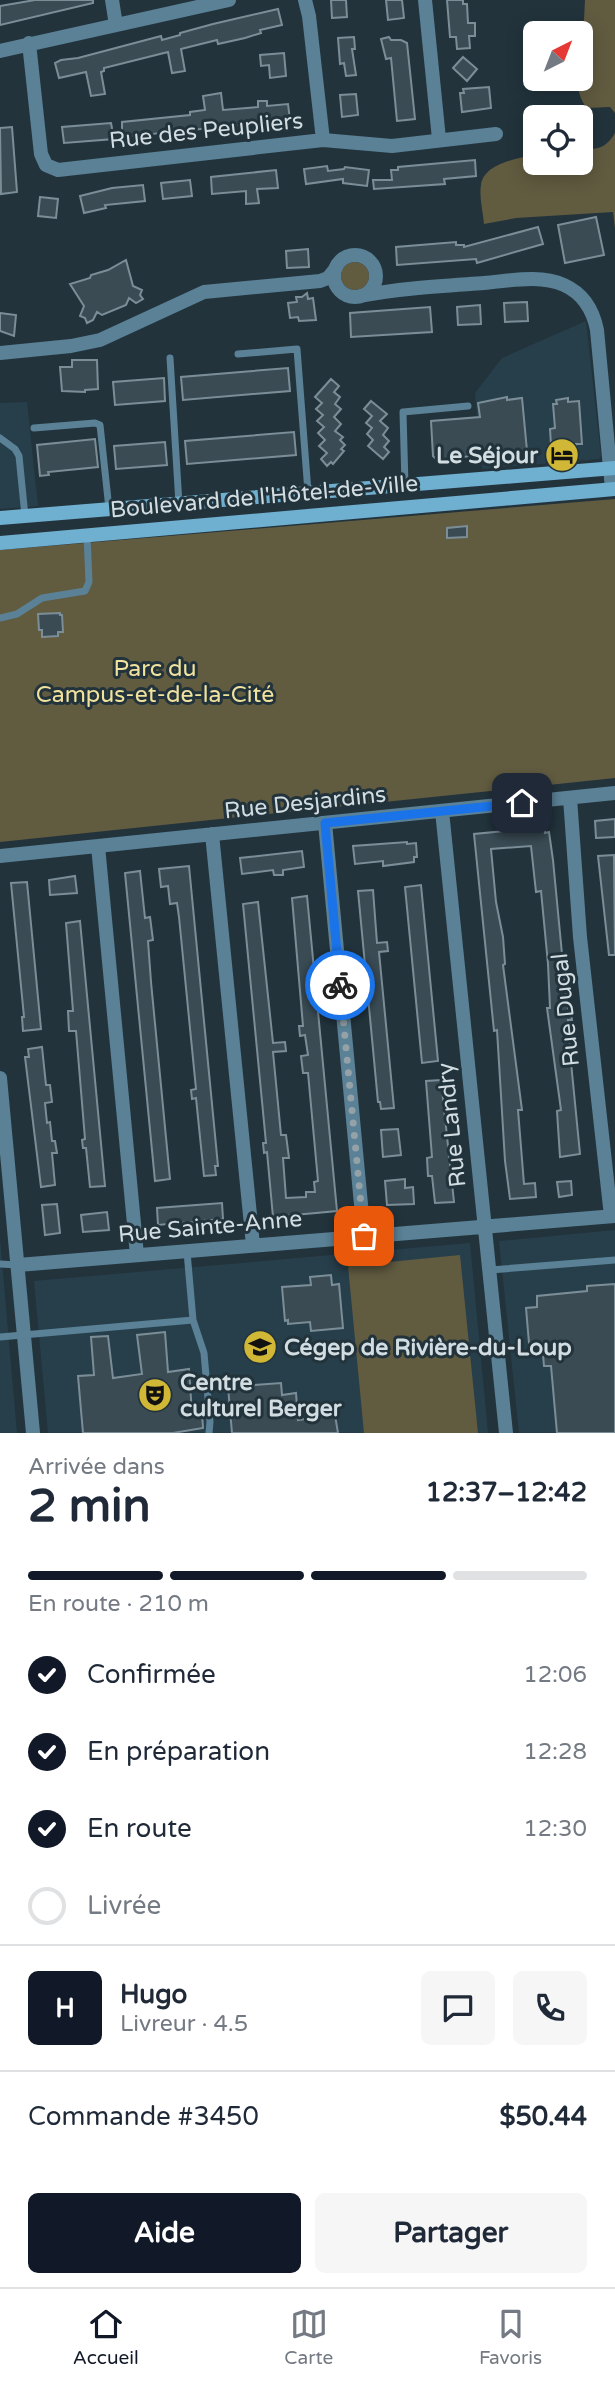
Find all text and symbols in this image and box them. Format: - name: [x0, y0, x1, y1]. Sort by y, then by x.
- north arrow: [523, 21, 593, 91]
- map controls: [523, 21, 593, 175]
- button: locate: [523, 105, 593, 175]
- street label: Rue des Peupliers: [108, 107, 305, 155]
- hotel icon: Le Séjour: [543, 436, 581, 474]
- place label: Le Séjour: [436, 442, 539, 470]
- street label: Boulevard de l'Hôtel-de-Ville: [109, 470, 419, 524]
- park label: Parc du Campus-et-de-la-Cité: [36, 655, 274, 709]
- pin: [492, 773, 552, 833]
- street label: Rue Desjardins: [223, 781, 388, 825]
- icon: home: [503, 784, 541, 822]
- courier: [305, 950, 375, 1020]
- street label: Rue Dugal: [546, 952, 586, 1068]
- icon: bike: [321, 966, 359, 1004]
- street label: Rue Landry: [432, 1061, 472, 1189]
- street label: Rue Sainte-Anne: [117, 1205, 303, 1249]
- pin: [334, 1206, 394, 1266]
- icon: bag: [345, 1217, 383, 1255]
- school or university icon: Cégep de Rivière-du-Loup: [241, 1328, 279, 1366]
- place label: Cégep de Rivière-du-Loup: [284, 1334, 572, 1362]
- place label: Centre culturel Berger: [180, 1369, 343, 1423]
- theatre icon: Centre culturel Berger: [136, 1376, 174, 1414]
- text: Arrivée dans: [28, 1453, 165, 1481]
- text: 12:37–12:42: [426, 1477, 587, 1508]
- text: 2 min: [28, 1479, 151, 1534]
- text: En route · 210 m: [28, 1590, 209, 1618]
- icon: check: [28, 1656, 66, 1694]
- text: Confirmée: [87, 1659, 216, 1690]
- text: 12:06: [523, 1661, 587, 1689]
- icon: check: [28, 1733, 66, 1771]
- text: En préparation: [87, 1736, 270, 1767]
- text: 12:28: [523, 1738, 587, 1766]
- icon: check: [28, 1810, 66, 1848]
- text: En route: [87, 1813, 192, 1844]
- text: 12:30: [523, 1815, 587, 1843]
- text: Livrée: [87, 1890, 161, 1921]
- button: chat: [421, 1971, 495, 2045]
- button: phone: [513, 1971, 587, 2045]
- text: Hugo: [120, 1979, 187, 2010]
- text: H: [55, 1993, 75, 2024]
- text: Livreur · 4.5: [120, 2010, 248, 2038]
- text: Commande #3450: [28, 2101, 259, 2132]
- text: $50.44: [499, 2101, 587, 2132]
- button: Aide: [28, 2193, 301, 2273]
- button: Partager: [315, 2193, 587, 2273]
- tab: Accueil: [73, 2305, 139, 2369]
- tab: Carte: [284, 2305, 333, 2369]
- tab: Favoris: [479, 2305, 542, 2369]

